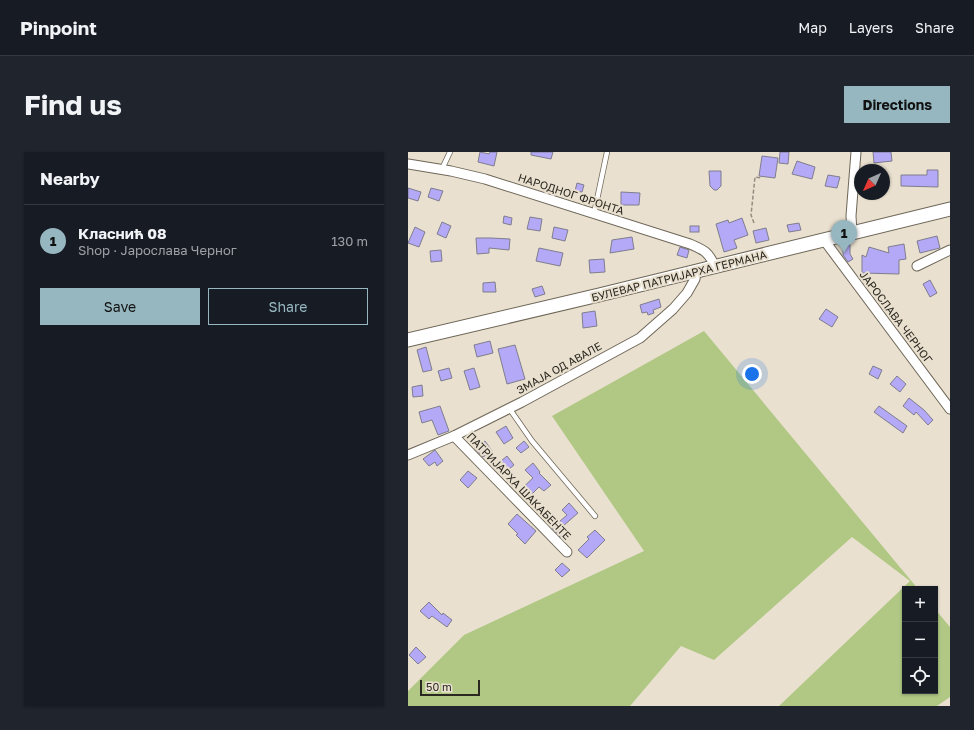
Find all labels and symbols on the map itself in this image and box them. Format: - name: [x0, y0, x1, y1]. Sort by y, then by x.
- north arrow: [854, 164, 890, 200]
- street label: НАРОДНОГ ФРОНТА: [517, 170, 626, 217]
- pin: 1: [831, 220, 857, 253]
- street label: БУЛЕВАР ПАТРИЈАРХА ГЕРМАНА: [590, 247, 769, 304]
- street label: ЈАРОСЛАВА ЧЕРНОГ: [857, 268, 935, 366]
- street label: ЗМАЈА ОД АВАЛЕ: [514, 339, 604, 396]
- your location: [742, 364, 762, 384]
- street label: ПАТРИЈАРХА ШАКАБЕНТЕ: [465, 429, 574, 542]
- scale bar: [420, 678, 480, 697]

